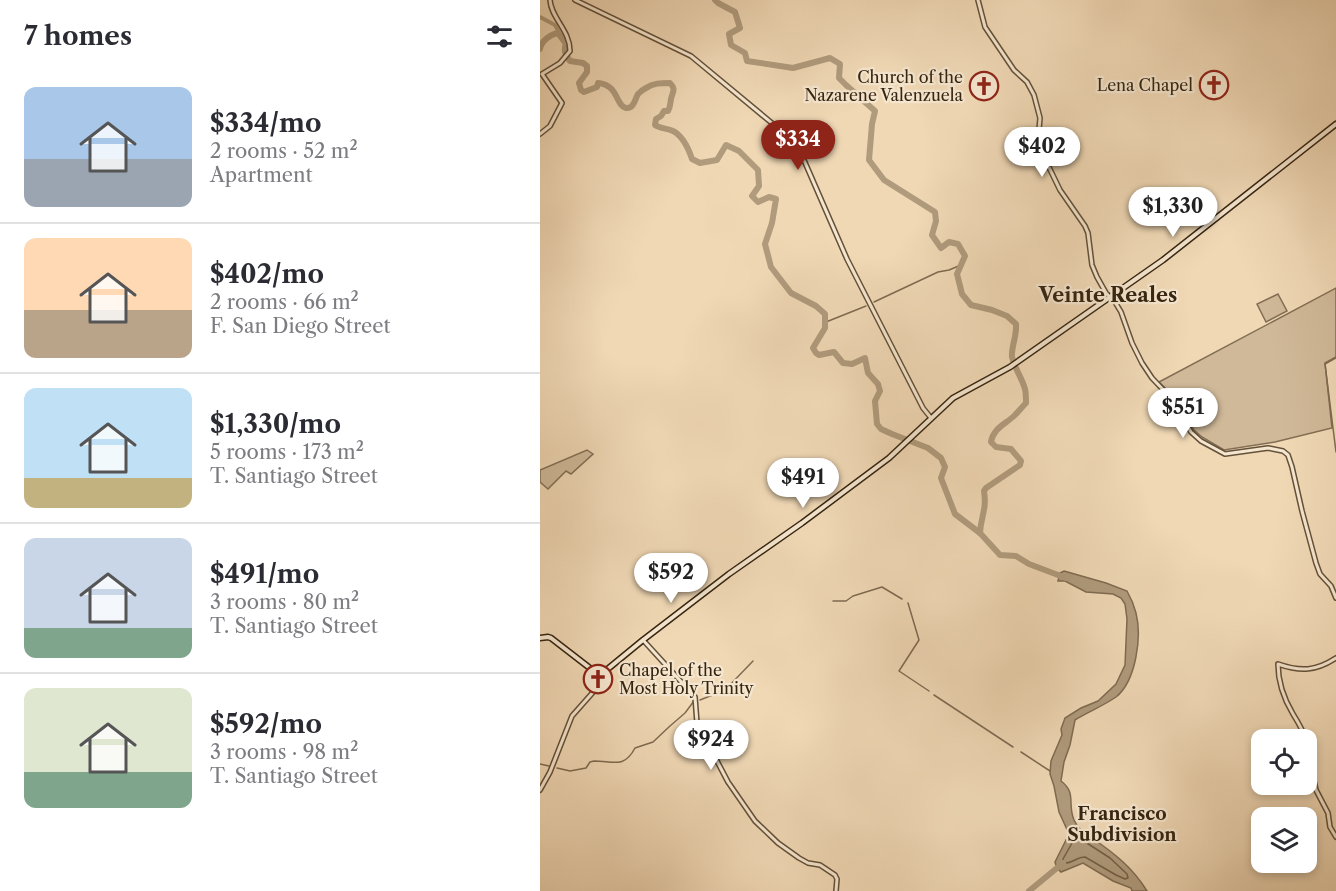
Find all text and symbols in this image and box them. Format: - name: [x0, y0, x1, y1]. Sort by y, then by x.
- text: 7 homes: [24, 20, 132, 52]
- icon: filters: [483, 20, 516, 53]
- place label: Church of the Nazarene Valenzuela: [804, 67, 964, 105]
- church icon: Lena Chapel: [1198, 69, 1230, 101]
- church icon: Church of the Nazarene Valenzuela: [968, 70, 1000, 102]
- place label: Lena Chapel: [1097, 75, 1193, 95]
- text: $334/mo: [210, 107, 321, 139]
- icon: home: [72, 111, 144, 183]
- pin: $334: [762, 120, 834, 171]
- text: $334: [775, 127, 821, 151]
- pin: $402: [1006, 127, 1078, 178]
- text: $402: [1018, 134, 1066, 158]
- text: 2 rooms · 52 m²: [210, 139, 358, 163]
- text: Apartment: [210, 163, 313, 187]
- pin: $1,330: [1124, 187, 1222, 238]
- text: $1,330: [1142, 194, 1204, 218]
- text: $402/mo: [210, 258, 324, 290]
- icon: home: [72, 262, 144, 334]
- district label: Veinte Reales: [1038, 283, 1177, 307]
- text: 2 rooms · 66 m²: [210, 290, 359, 314]
- text: F. San Diego Street: [210, 314, 391, 338]
- pin: $551: [1147, 388, 1219, 439]
- text: $551: [1162, 395, 1204, 419]
- text: $1,330/mo: [210, 408, 341, 440]
- icon: home: [72, 412, 144, 484]
- text: 5 rooms · 173 m²: [210, 440, 364, 464]
- pin: $491: [767, 458, 839, 509]
- text: T. Santiago Street: [210, 464, 378, 488]
- text: $491: [781, 465, 825, 489]
- pin: $592: [635, 553, 707, 604]
- text: $491/mo: [210, 558, 319, 590]
- text: $592: [648, 560, 694, 584]
- icon: home: [72, 562, 144, 634]
- text: 3 rooms · 80 m²: [210, 590, 359, 614]
- text: T. Santiago Street: [210, 614, 378, 638]
- place label: Chapel of the Most Holy Trinity: [619, 660, 755, 698]
- church icon: Chapel of the Most Holy Trinity: [582, 663, 614, 695]
- text: $592/mo: [210, 708, 322, 740]
- icon: home: [72, 712, 144, 784]
- pin: $924: [675, 720, 747, 771]
- text: $924: [688, 727, 734, 751]
- map controls: [1251, 729, 1317, 873]
- button: locate: [1251, 729, 1317, 795]
- text: 3 rooms · 98 m²: [210, 740, 358, 764]
- text: T. Santiago Street: [210, 764, 378, 788]
- district label: Francisco Subdivision: [1067, 803, 1177, 846]
- button: layers: [1251, 807, 1317, 873]

